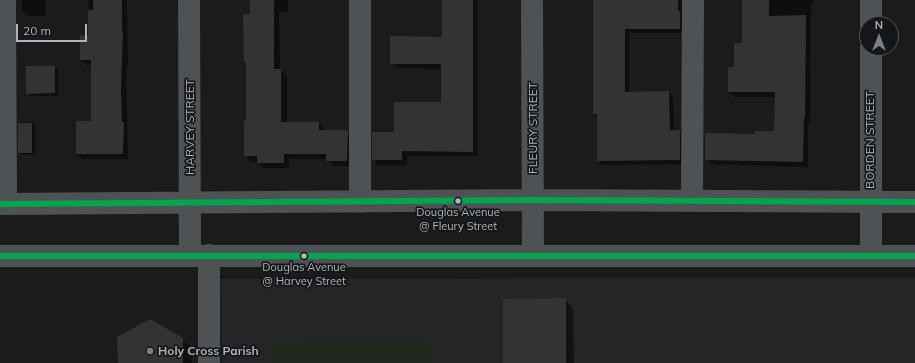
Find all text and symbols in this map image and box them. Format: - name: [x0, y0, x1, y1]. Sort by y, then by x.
- scale bar: [18, 16, 89, 42]
- north arrow: [859, 16, 899, 56]
- text: N: [875, 18, 883, 32]
- text: 20 m: [23, 23, 51, 38]
- street label: HARVEY STREET: [183, 79, 197, 175]
- street label: FLEURY STREET: [526, 82, 540, 174]
- street label: BORDEN STREET: [863, 91, 877, 189]
- marker: Douglas Avenue @ Fleury Street: [453, 196, 463, 206]
- place label: Douglas Avenue @ Fleury Street: [416, 206, 500, 232]
- marker: Douglas Avenue @ Harvey Street: [299, 251, 309, 261]
- place label: Douglas Avenue @ Harvey Street: [262, 261, 346, 287]
- place label: Holy Cross Parish: [158, 344, 259, 358]
- marker: Holy Cross Parish: [145, 346, 155, 356]

